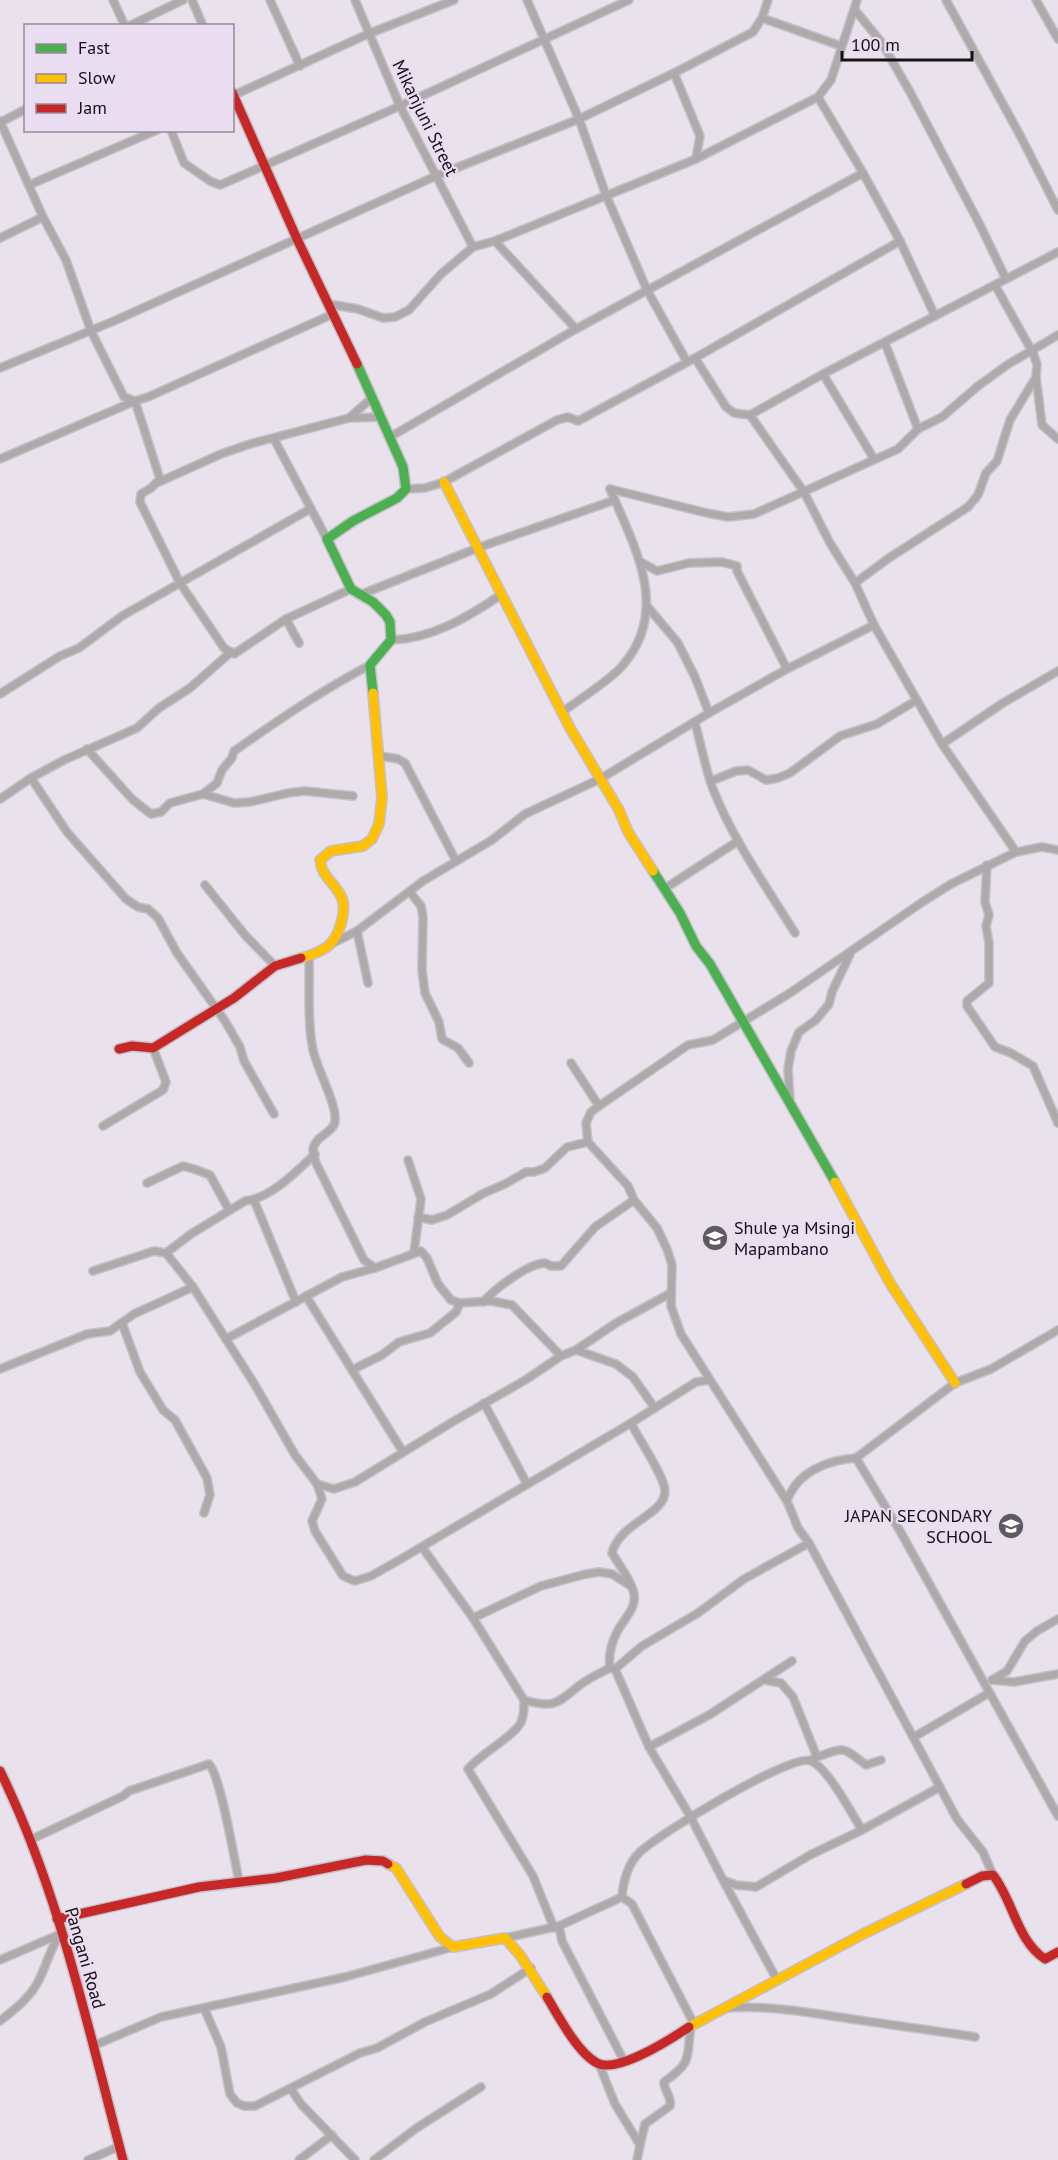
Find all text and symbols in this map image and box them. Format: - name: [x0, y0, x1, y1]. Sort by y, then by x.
- legend: [24, 24, 234, 132]
- scale bar: [842, 24, 972, 62]
- text: 100 m: [851, 33, 900, 56]
- text: Fast: [78, 36, 110, 59]
- street label: Mikanjuni Street: [387, 56, 463, 180]
- text: Slow: [78, 66, 116, 89]
- text: Jam: [77, 96, 107, 119]
- place label: Shule ya Msingi Mapambano: [734, 1216, 855, 1260]
- school or university icon: Shule ya Msingi Mapambano: [700, 1223, 730, 1253]
- place label: JAPAN SECONDARY SCHOOL: [844, 1504, 992, 1548]
- school or university icon: JAPAN SECONDARY SCHOOL: [996, 1511, 1026, 1541]
- street label: Pangani Road: [60, 1905, 111, 2011]

